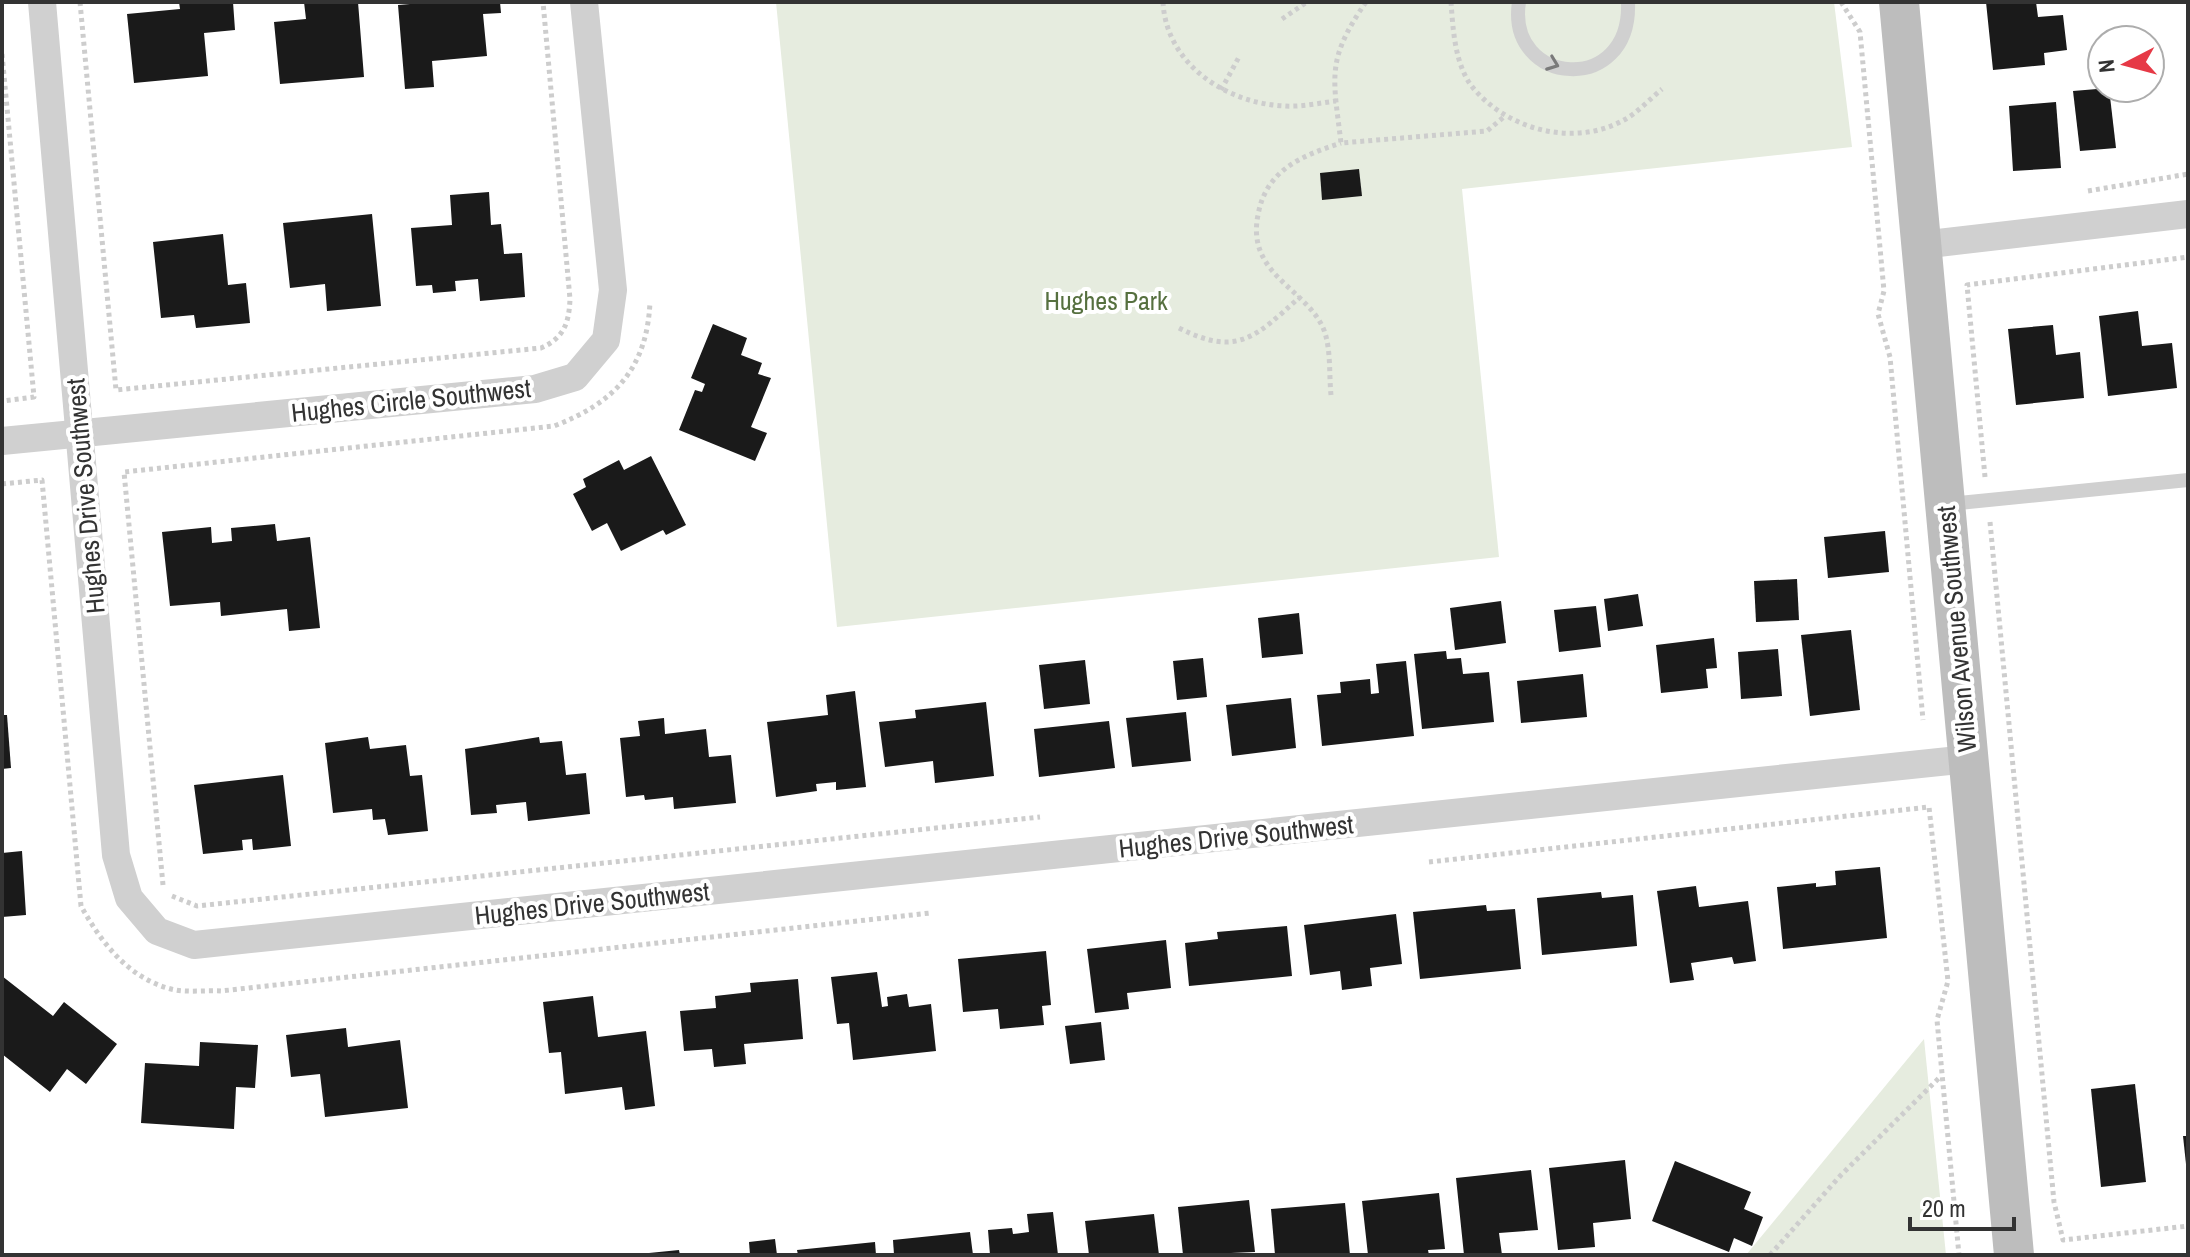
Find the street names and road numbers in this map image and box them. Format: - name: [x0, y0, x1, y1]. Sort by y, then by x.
- street label: Hughes Circle Southwest: [290, 370, 533, 430]
- street label: Hughes Drive Southwest: [57, 377, 113, 615]
- street label: Wilson Avenue Southwest: [1928, 504, 1984, 754]
- street label: Hughes Drive Southwest: [1117, 806, 1355, 866]
- street label: Hughes Drive Southwest: [473, 873, 711, 933]

